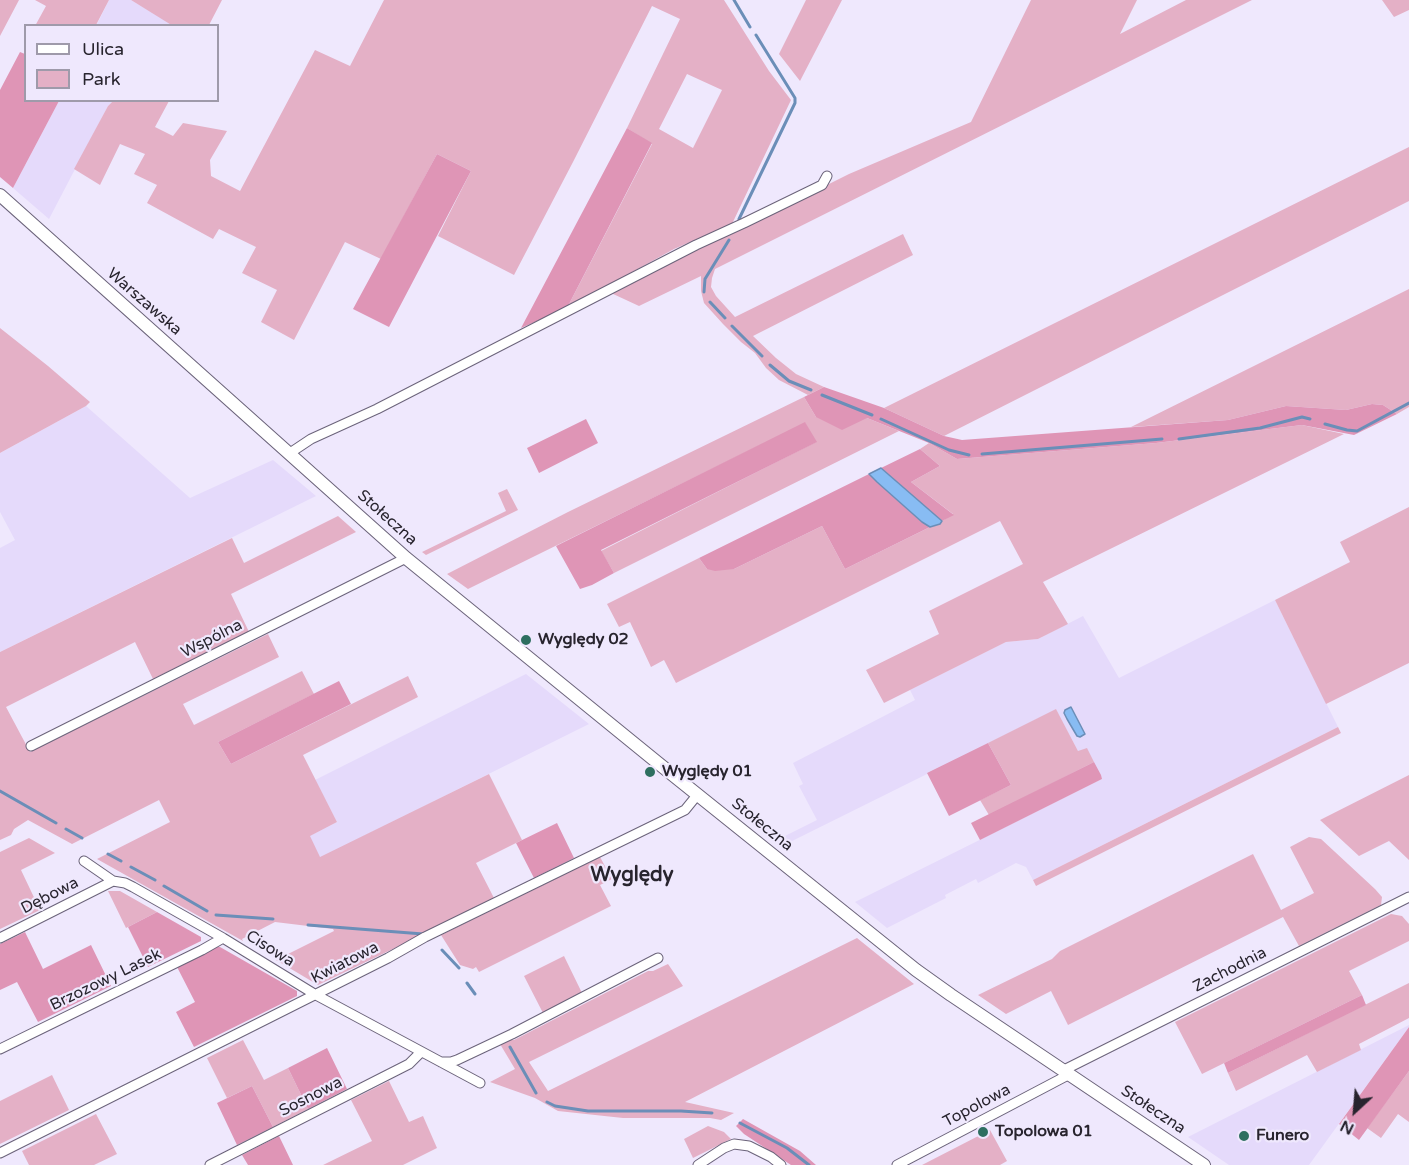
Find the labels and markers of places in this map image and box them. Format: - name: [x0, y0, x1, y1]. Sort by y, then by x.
- place label: Wyględy 02: [538, 630, 629, 650]
- marker: Wyględy 02: [519, 633, 533, 647]
- place label: Wyględy 01: [662, 762, 753, 782]
- marker: Wyględy 01: [643, 765, 657, 779]
- place label: Topolowa 01: [995, 1122, 1093, 1142]
- marker: Topolowa 01: [976, 1125, 990, 1139]
- place label: Funero: [1256, 1126, 1309, 1146]
- marker: Funero: [1237, 1129, 1251, 1143]

